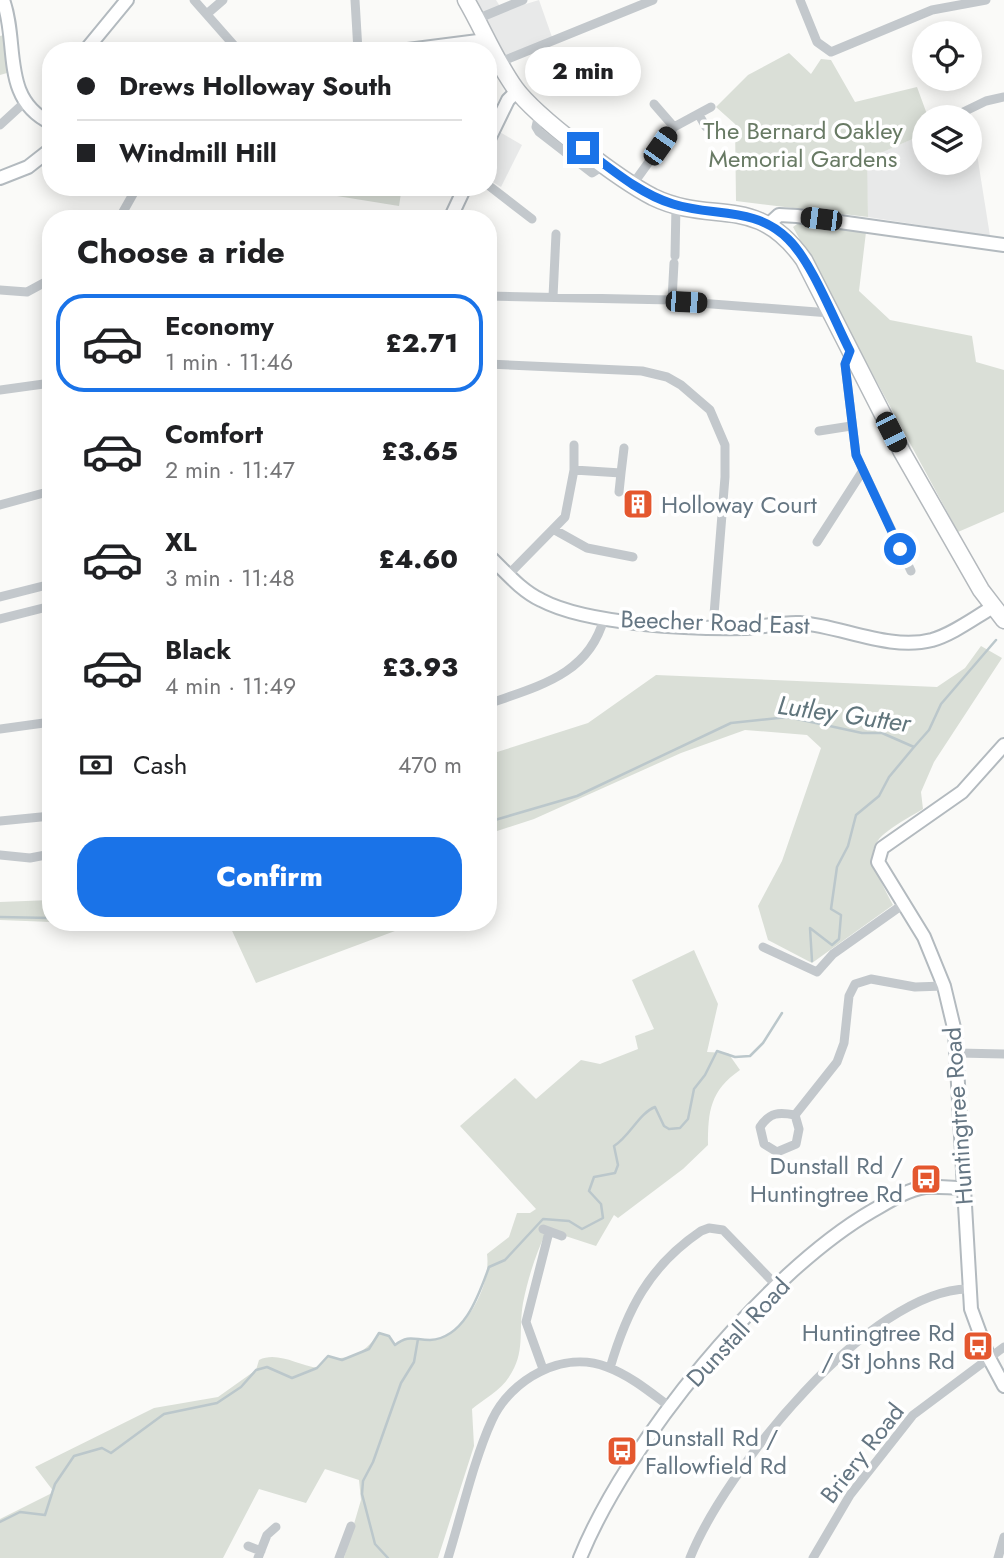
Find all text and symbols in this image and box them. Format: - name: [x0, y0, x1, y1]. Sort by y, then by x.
- map controls: [912, 21, 982, 175]
- button: locate: [912, 21, 982, 91]
- callout: 2 min: [525, 46, 641, 96]
- text: 2 min: [552, 54, 614, 88]
- text: Drews Holloway South: [119, 67, 392, 105]
- button: layers: [912, 105, 982, 175]
- park label: The Bernard Oakley Memorial Gardens: [703, 113, 903, 176]
- car: [640, 123, 681, 169]
- route end: [567, 132, 599, 164]
- text: Windmill Hill: [119, 134, 277, 172]
- car: [799, 206, 844, 232]
- text: Choose a ride: [77, 229, 285, 275]
- car: [665, 290, 708, 314]
- text: Economy: [165, 307, 274, 345]
- icon: car: [81, 312, 144, 375]
- text: £2.71: [386, 324, 458, 362]
- text: 1 min · 11:46: [165, 345, 293, 379]
- car: [873, 409, 910, 455]
- text: Comfort: [165, 415, 263, 453]
- icon: car: [81, 420, 144, 483]
- text: £3.65: [381, 432, 458, 470]
- text: 2 min · 11:47: [165, 453, 295, 487]
- building icon: Holloway Court: [621, 487, 655, 521]
- place label: Holloway Court: [661, 487, 817, 522]
- text: XL: [165, 523, 197, 561]
- icon: car: [81, 528, 144, 591]
- route start: [884, 533, 916, 565]
- text: £4.60: [378, 540, 458, 578]
- text: 3 min · 11:48: [165, 561, 295, 595]
- street label: Beecher Road East: [620, 601, 810, 643]
- text: Black: [165, 631, 231, 669]
- icon: car: [81, 636, 144, 699]
- text: £3.93: [382, 648, 458, 686]
- text: 4 min · 11:49: [165, 669, 296, 703]
- water label: Lutley Gutter: [775, 686, 914, 742]
- icon: cash: [77, 746, 115, 784]
- text: Cash: [133, 746, 187, 784]
- text: 470 m: [398, 748, 462, 782]
- button: Confirm: [77, 837, 462, 917]
- street label: Huntingtree Road: [934, 1026, 982, 1206]
- place label: Dunstall Rd / Huntingtree Rd: [750, 1148, 903, 1211]
- bus stop icon: Dunstall Rd / Huntingtree Rd: [909, 1162, 943, 1196]
- street label: Dunstall Road: [678, 1269, 798, 1395]
- place label: Huntingtree Rd / St Johns Rd: [802, 1315, 955, 1378]
- bus stop icon: Huntingtree Rd / St Johns Rd: [961, 1329, 995, 1363]
- street label: Briery Road: [812, 1395, 912, 1511]
- place label: Dunstall Rd / Fallowfield Rd: [645, 1420, 787, 1483]
- bus stop icon: Dunstall Rd / Fallowfield Rd: [605, 1434, 639, 1468]

